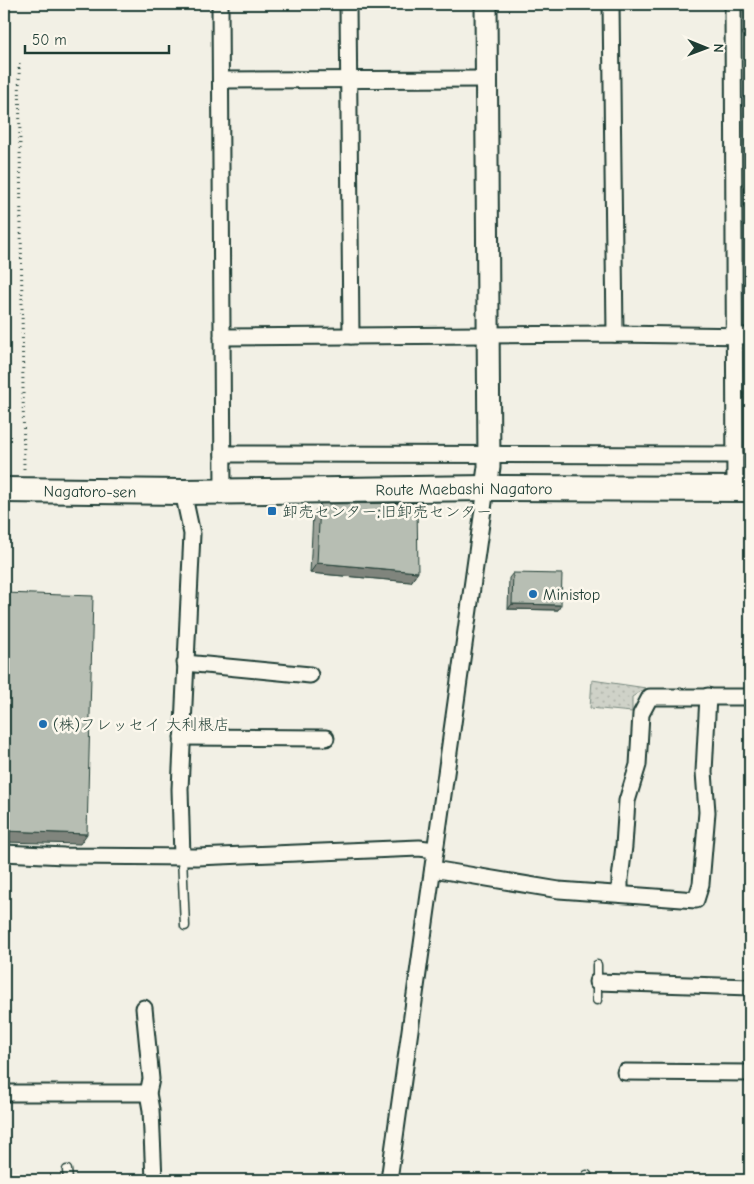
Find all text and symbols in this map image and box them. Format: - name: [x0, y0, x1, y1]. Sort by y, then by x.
- scale bar: [25, 22, 169, 54]
- north arrow: [682, 22, 732, 72]
- text: 50 m: [32, 31, 67, 49]
- text: N: [710, 44, 727, 53]
- street label: Route Maebashi Nagatoro: [375, 480, 553, 499]
- street label: Nagatoro-sen: [44, 482, 136, 501]
- place label: 卸売センター;旧卸売センター: [282, 503, 492, 521]
- marker: 卸売センター;旧卸売センター: [266, 505, 278, 517]
- place label: Ministop: [543, 586, 600, 604]
- marker: Ministop: [527, 588, 539, 600]
- place label: (株)フレッセイ 大利根店: [53, 716, 229, 734]
- marker: (株)フレッセイ 大利根店: [37, 718, 49, 730]

